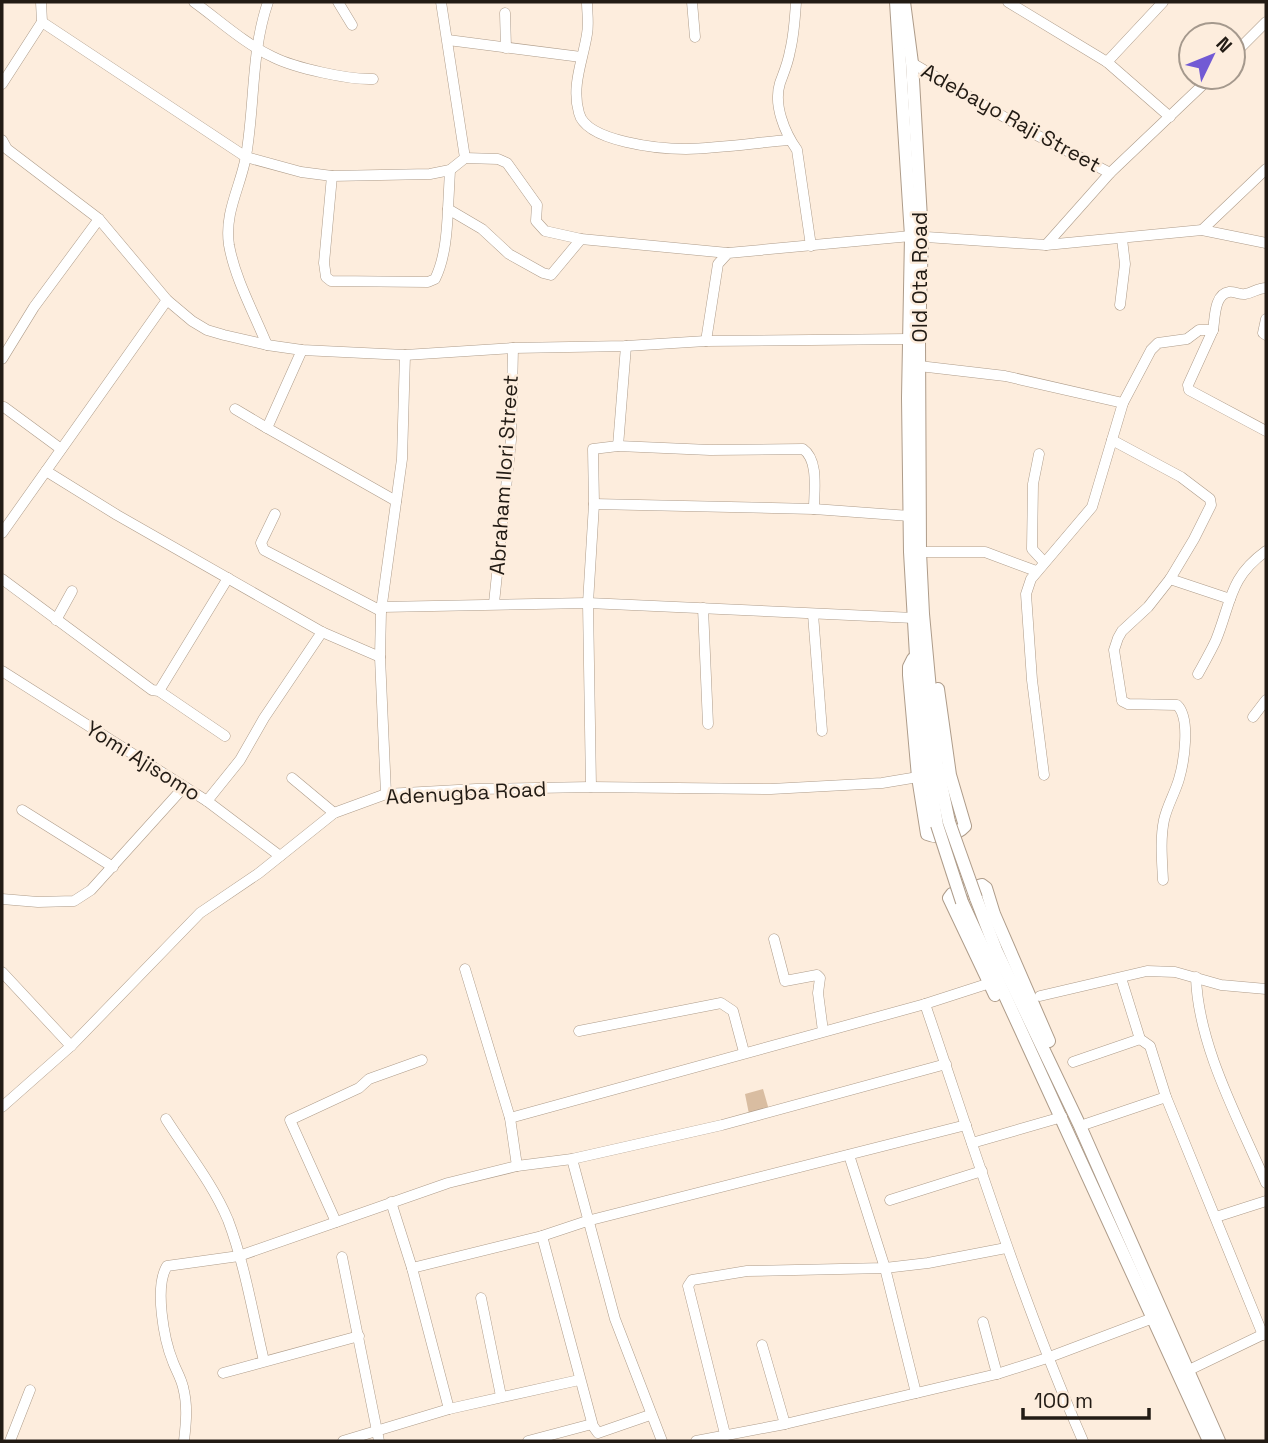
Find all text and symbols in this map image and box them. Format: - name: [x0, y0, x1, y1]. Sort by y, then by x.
- north arrow: [1177, 21, 1247, 91]
- text: N: [1211, 32, 1238, 58]
- street label: Adebayo Raji Street: [917, 57, 1106, 178]
- street label: Old Ota Road: [906, 212, 933, 342]
- street label: Abraham Ilori Street: [483, 374, 524, 576]
- street label: Yomi Ajisomo: [81, 714, 206, 807]
- street label: Adenugba Road: [385, 775, 547, 810]
- scale bar: [1023, 1376, 1149, 1420]
- text: 100 m: [1034, 1387, 1093, 1414]

